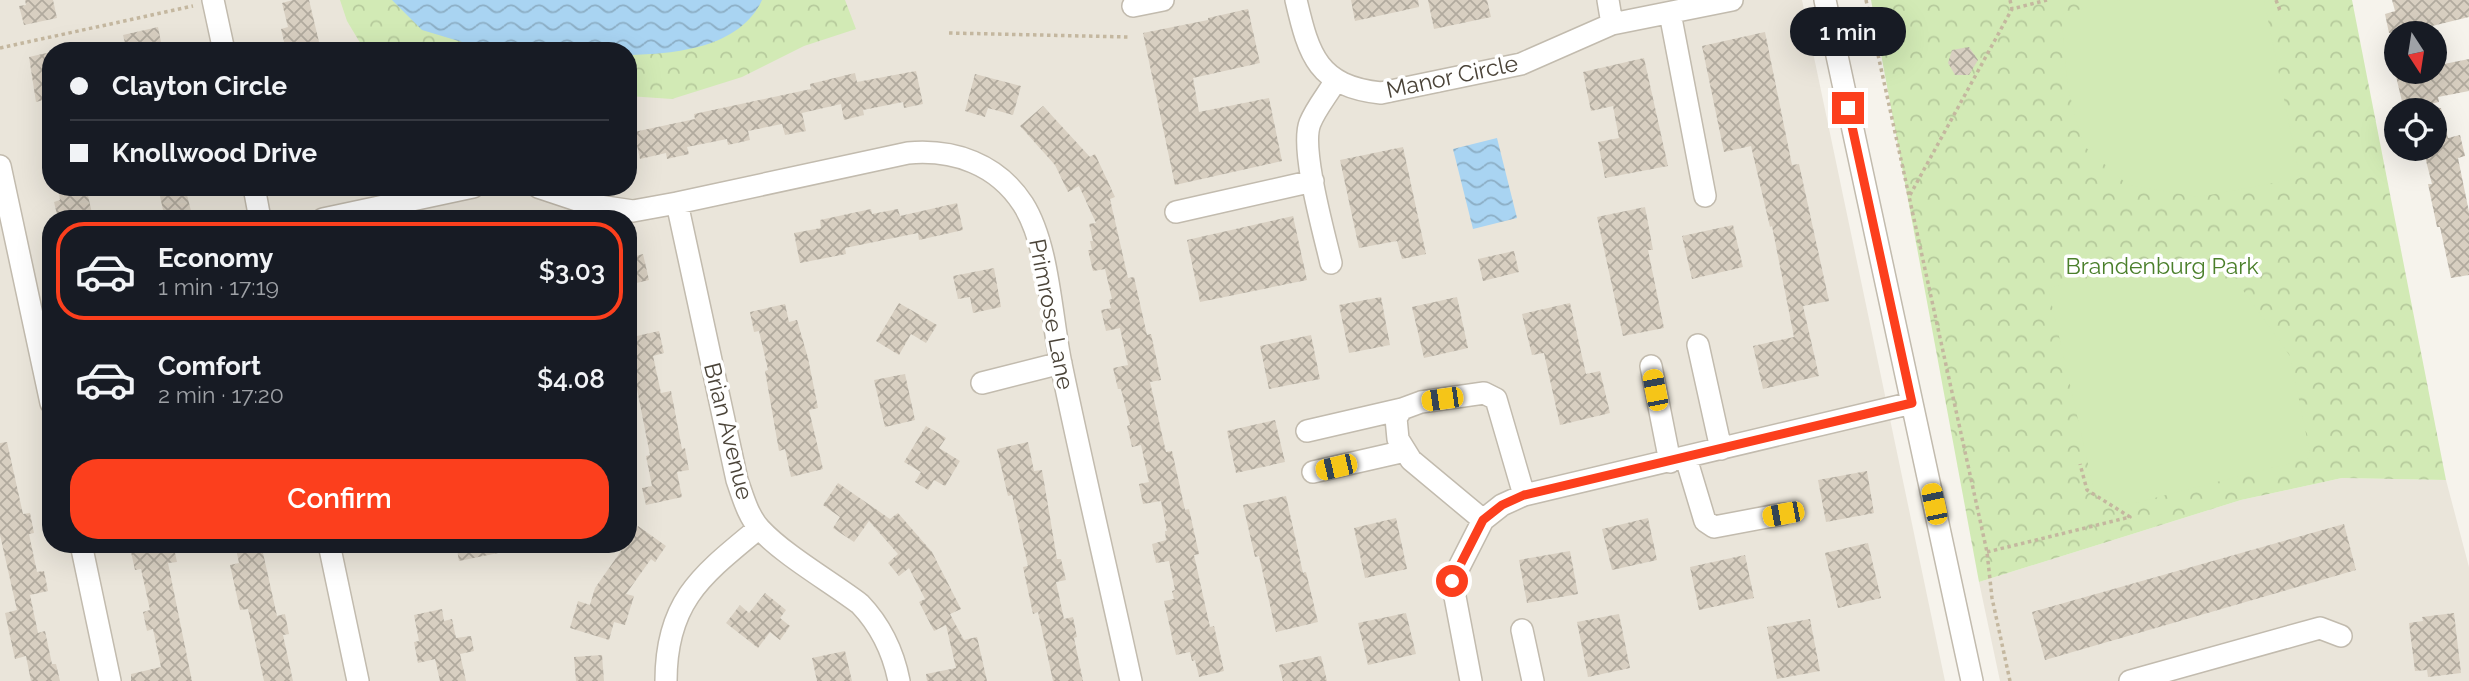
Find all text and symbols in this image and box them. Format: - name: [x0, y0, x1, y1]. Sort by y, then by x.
- callout: 1 min: [1790, 7, 1906, 56]
- text: 1 min: [1819, 18, 1877, 45]
- north arrow: [2384, 21, 2446, 84]
- map controls: [2384, 21, 2447, 161]
- street label: Manor Circle: [1384, 49, 1520, 103]
- text: Clayton Circle: [112, 71, 287, 101]
- route end: [1832, 92, 1864, 124]
- button: locate: [2384, 98, 2447, 161]
- text: Knollwood Drive: [112, 138, 317, 168]
- street label: Primrose Lane: [1024, 236, 1080, 392]
- icon: car: [74, 240, 137, 303]
- text: Economy: [158, 243, 273, 273]
- park label: Brandenburg Park: [2065, 252, 2259, 279]
- text: $3.03: [539, 256, 605, 286]
- text: 1 min · 17:19: [158, 273, 279, 300]
- icon: car: [74, 348, 137, 411]
- text: Comfort: [158, 351, 261, 381]
- street label: Brian Avenue: [699, 360, 759, 502]
- text: $4.08: [537, 364, 605, 394]
- car: [1641, 367, 1670, 413]
- text: 2 min · 17:20: [158, 381, 284, 408]
- car: [1420, 386, 1465, 412]
- car: [1314, 452, 1359, 482]
- button: Confirm: [70, 459, 609, 539]
- car: [1920, 481, 1949, 527]
- car: [1761, 500, 1806, 528]
- route start: [1436, 565, 1468, 597]

